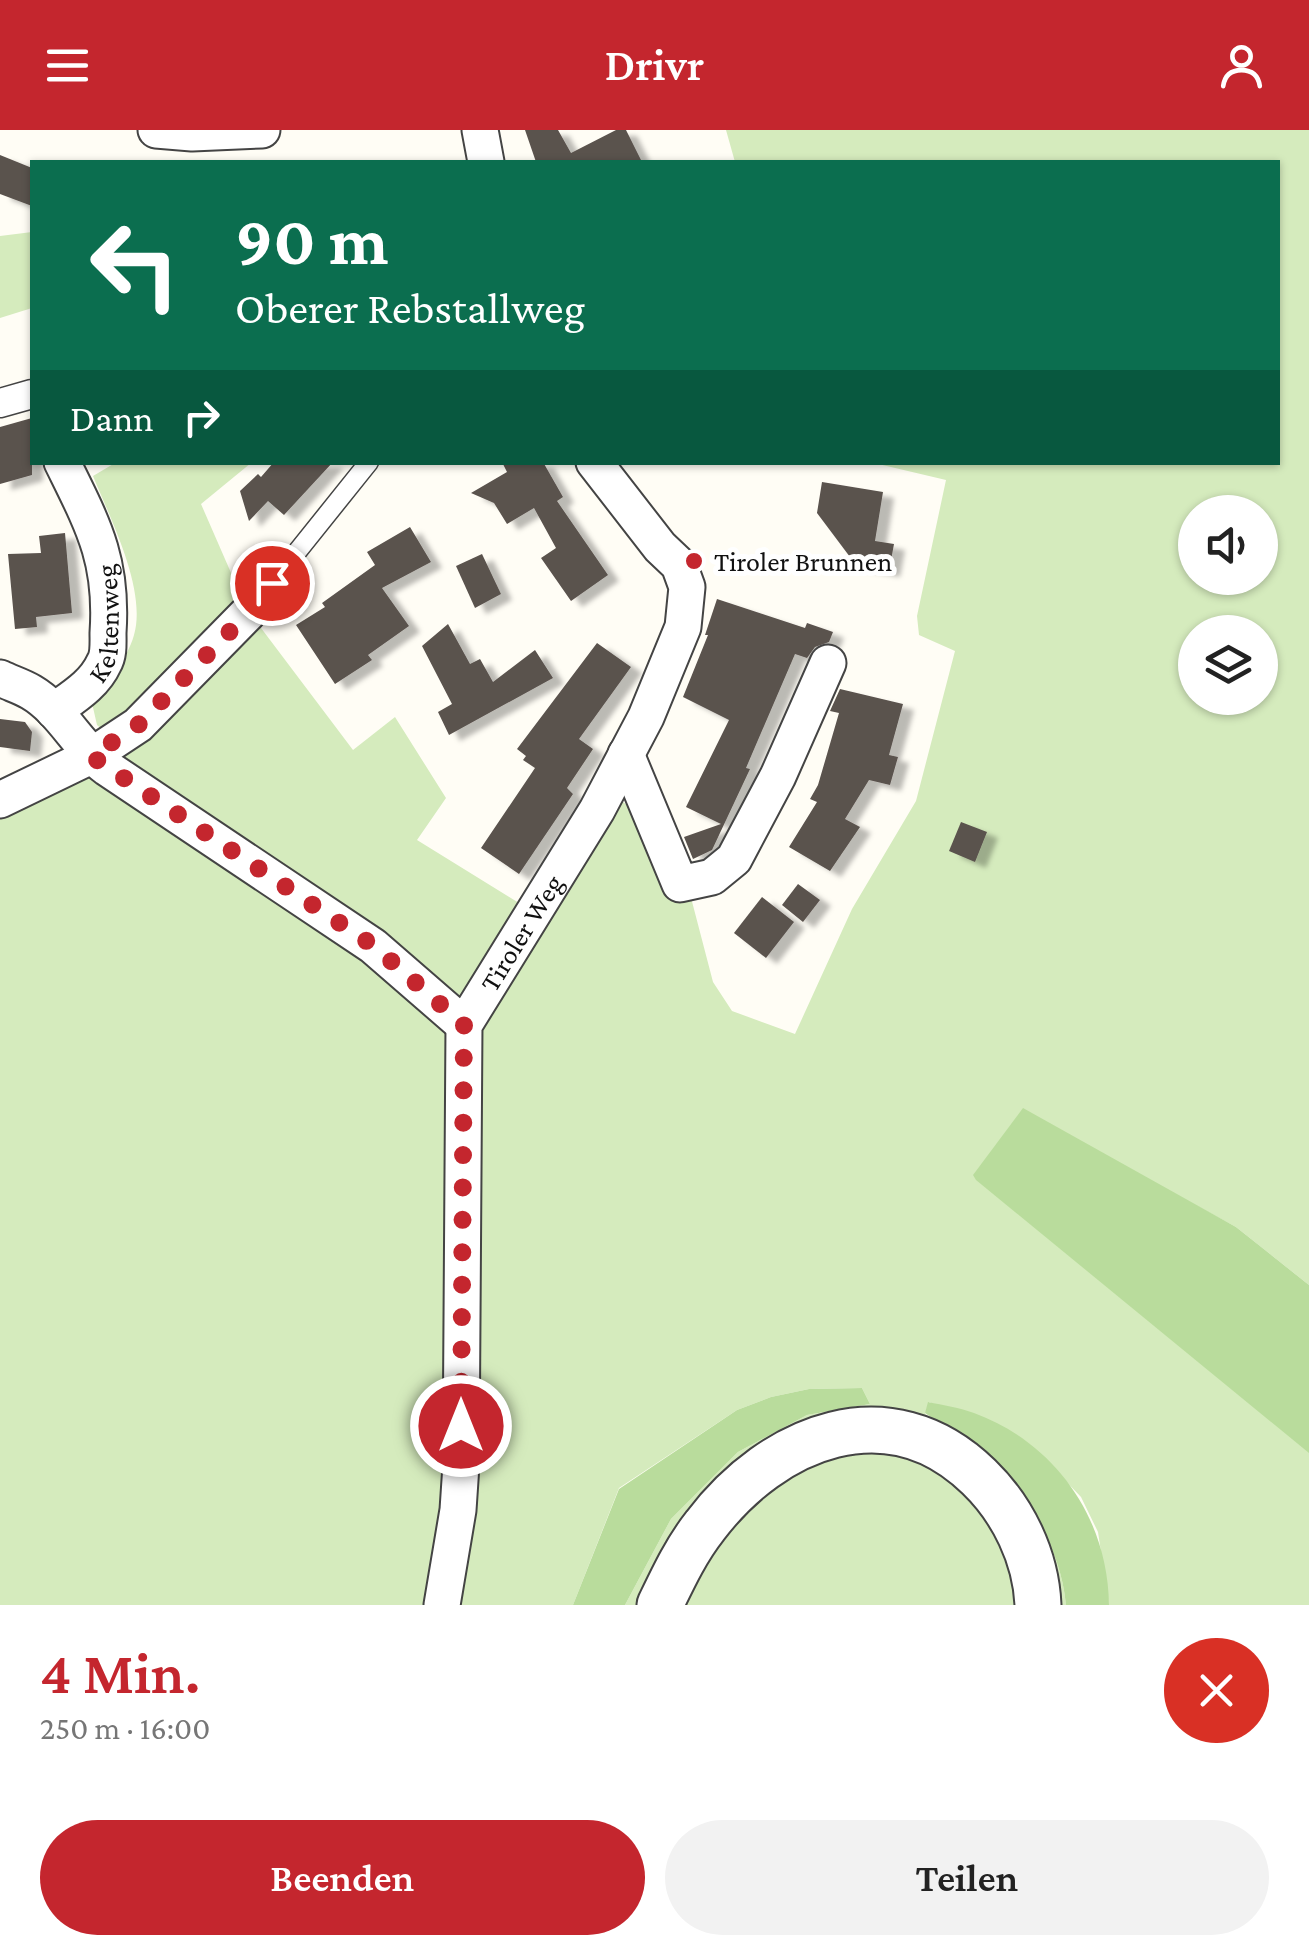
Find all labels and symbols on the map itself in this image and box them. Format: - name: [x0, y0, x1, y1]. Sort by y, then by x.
- pin: [230, 541, 315, 626]
- place label: Tiroler Brunnen: [714, 546, 892, 577]
- marker: Tiroler Brunnen: [683, 550, 705, 572]
- street label: Keltenweg: [81, 562, 124, 688]
- street label: Tiroler Weg: [473, 868, 569, 997]
- position arrow: [409, 1374, 513, 1478]

